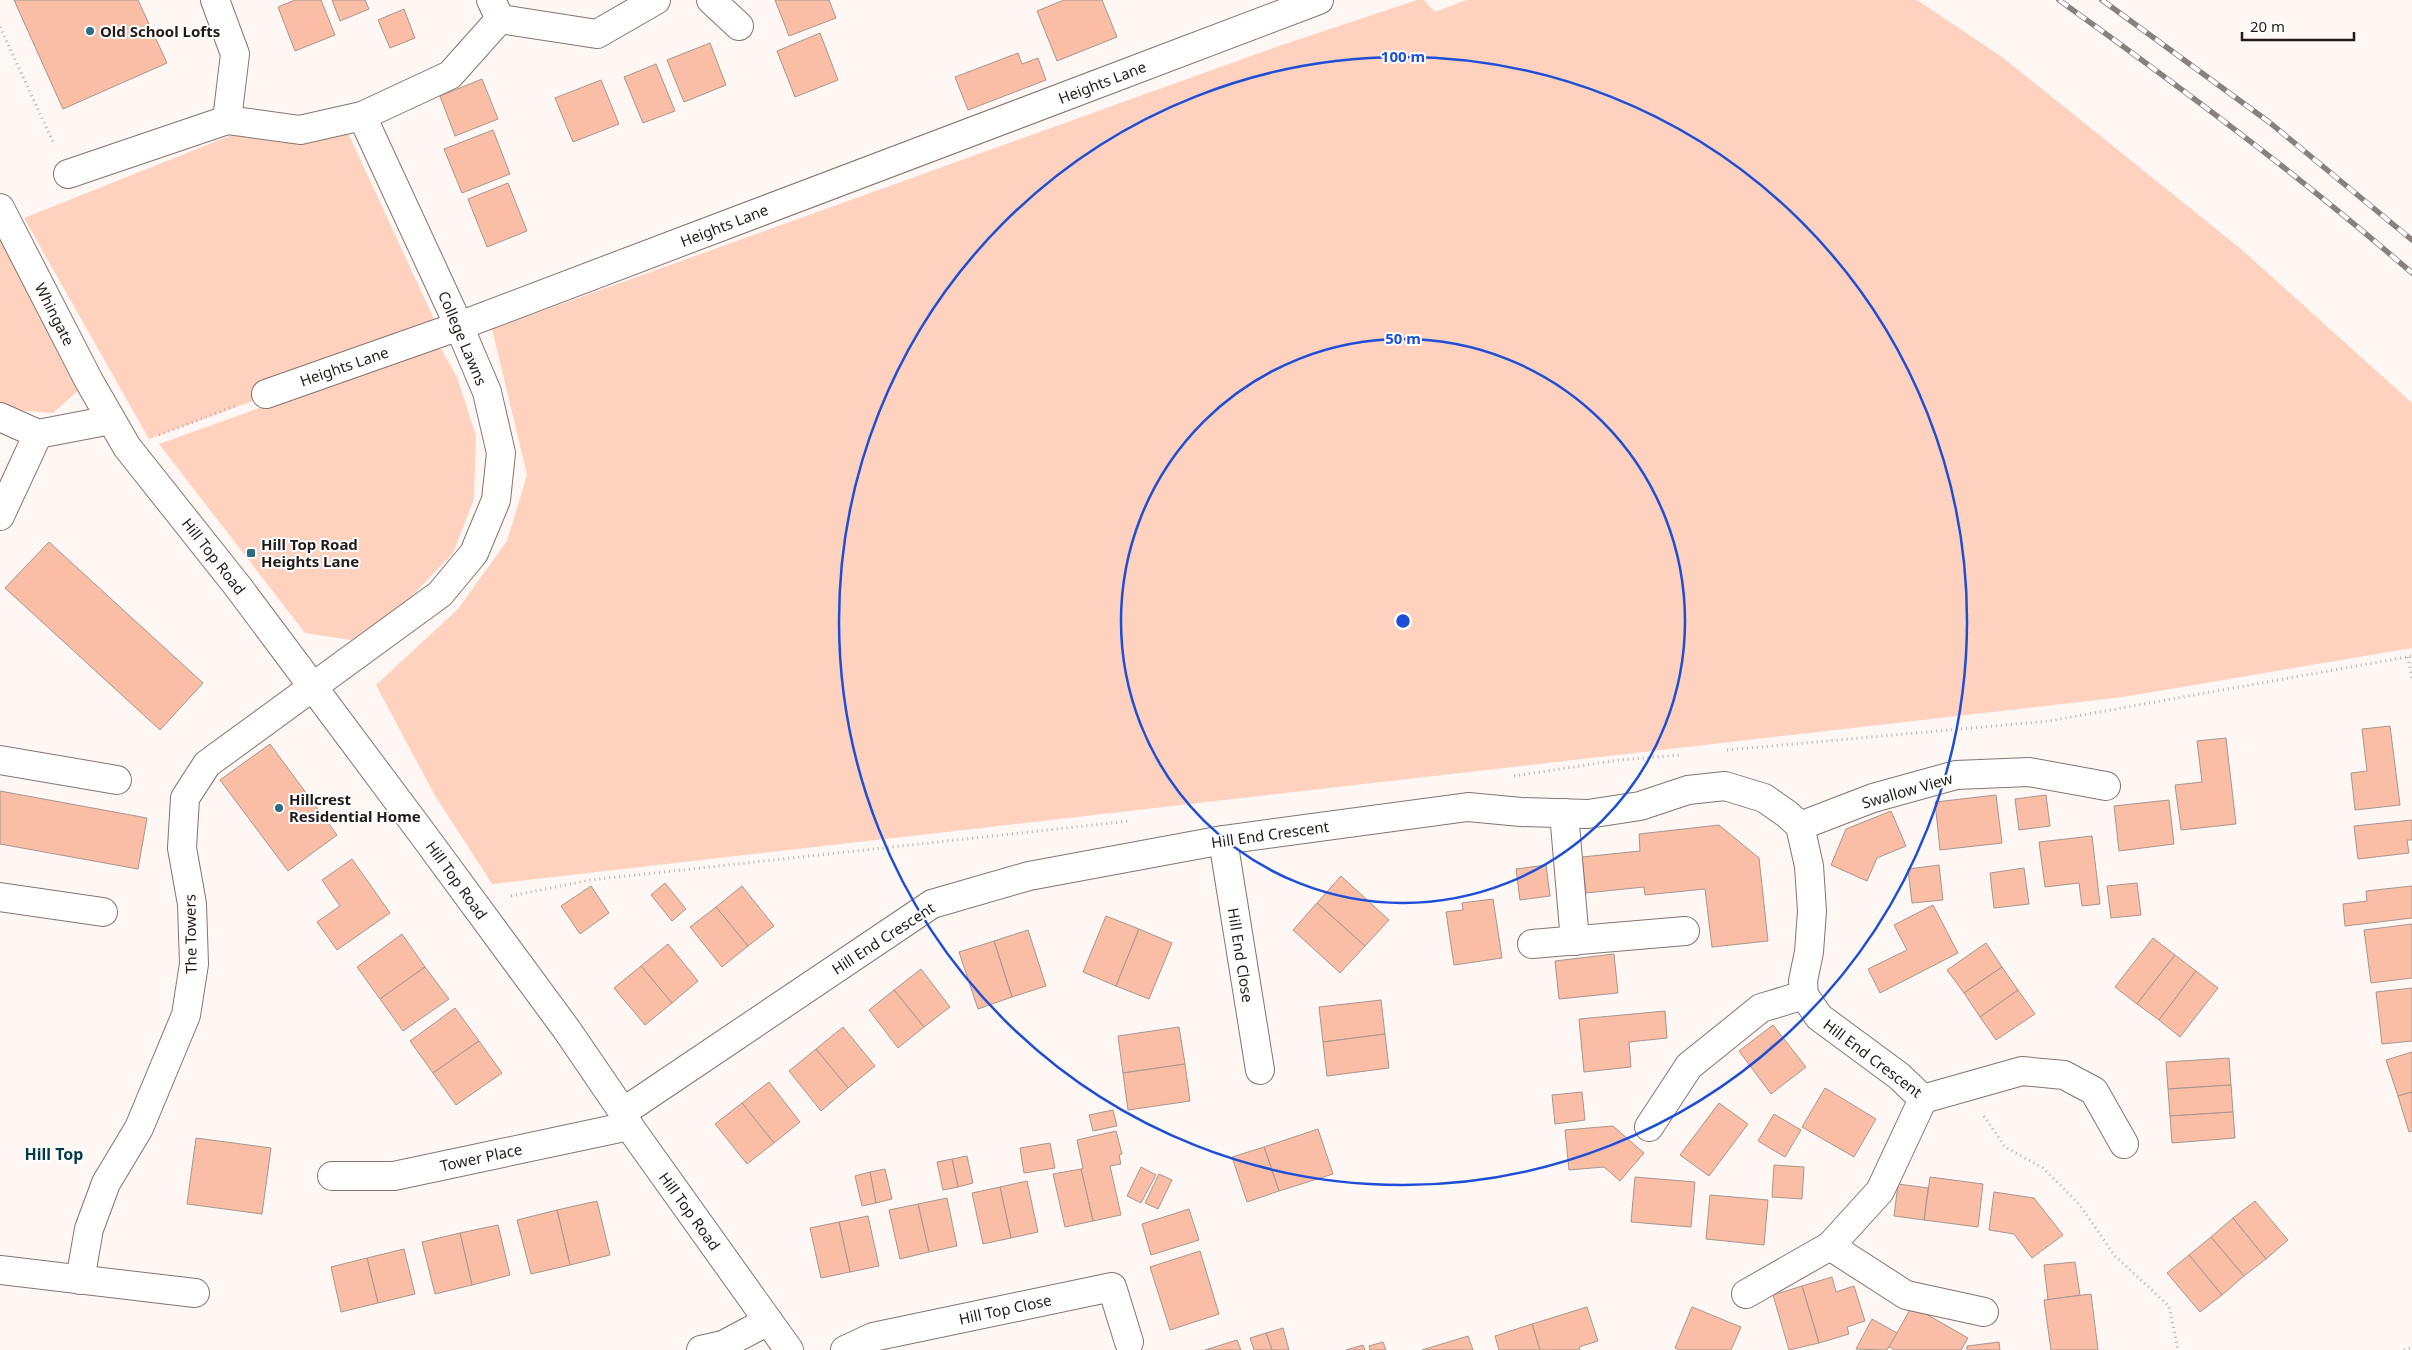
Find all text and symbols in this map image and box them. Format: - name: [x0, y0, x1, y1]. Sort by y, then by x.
- scale bar: [2242, 10, 2354, 42]
- text: 20 m: [2250, 16, 2285, 36]
- place label: Old School Lofts: [100, 21, 220, 41]
- marker: Old School Lofts: [84, 25, 96, 37]
- text: 100 m: [1381, 46, 1425, 66]
- street label: Heights Lane: [1055, 56, 1149, 108]
- street label: Heights Lane: [677, 199, 771, 251]
- street label: Whingate: [31, 279, 79, 349]
- street label: College Lawns: [434, 288, 492, 388]
- text: 50 m: [1385, 328, 1421, 348]
- street label: Heights Lane: [297, 341, 391, 391]
- street label: Hill Top Road: [178, 514, 250, 598]
- place label: Hill Top Road Heights Lane: [261, 534, 359, 571]
- marker: Hill Top Road Heights Lane: [245, 547, 257, 559]
- centre of rings: [1394, 612, 1412, 630]
- street label: Swallow View: [1859, 767, 1955, 812]
- place label: Hillcrest Residential Home: [289, 789, 421, 826]
- marker: Hillcrest Residential Home: [273, 802, 285, 814]
- street label: Hill End Crescent: [1210, 816, 1331, 852]
- street label: Hill Top Road: [422, 837, 492, 923]
- street label: The Towers: [179, 894, 201, 974]
- street label: Hill End Crescent: [828, 897, 939, 979]
- street label: Hill End Close: [1224, 906, 1258, 1004]
- street label: Hill End Crescent: [1820, 1014, 1927, 1102]
- street label: Tower Place: [438, 1139, 524, 1175]
- district label: Hill Top: [25, 1143, 83, 1165]
- street label: Hill Top Road: [655, 1168, 725, 1254]
- street label: Hill Top Close: [957, 1289, 1053, 1329]

